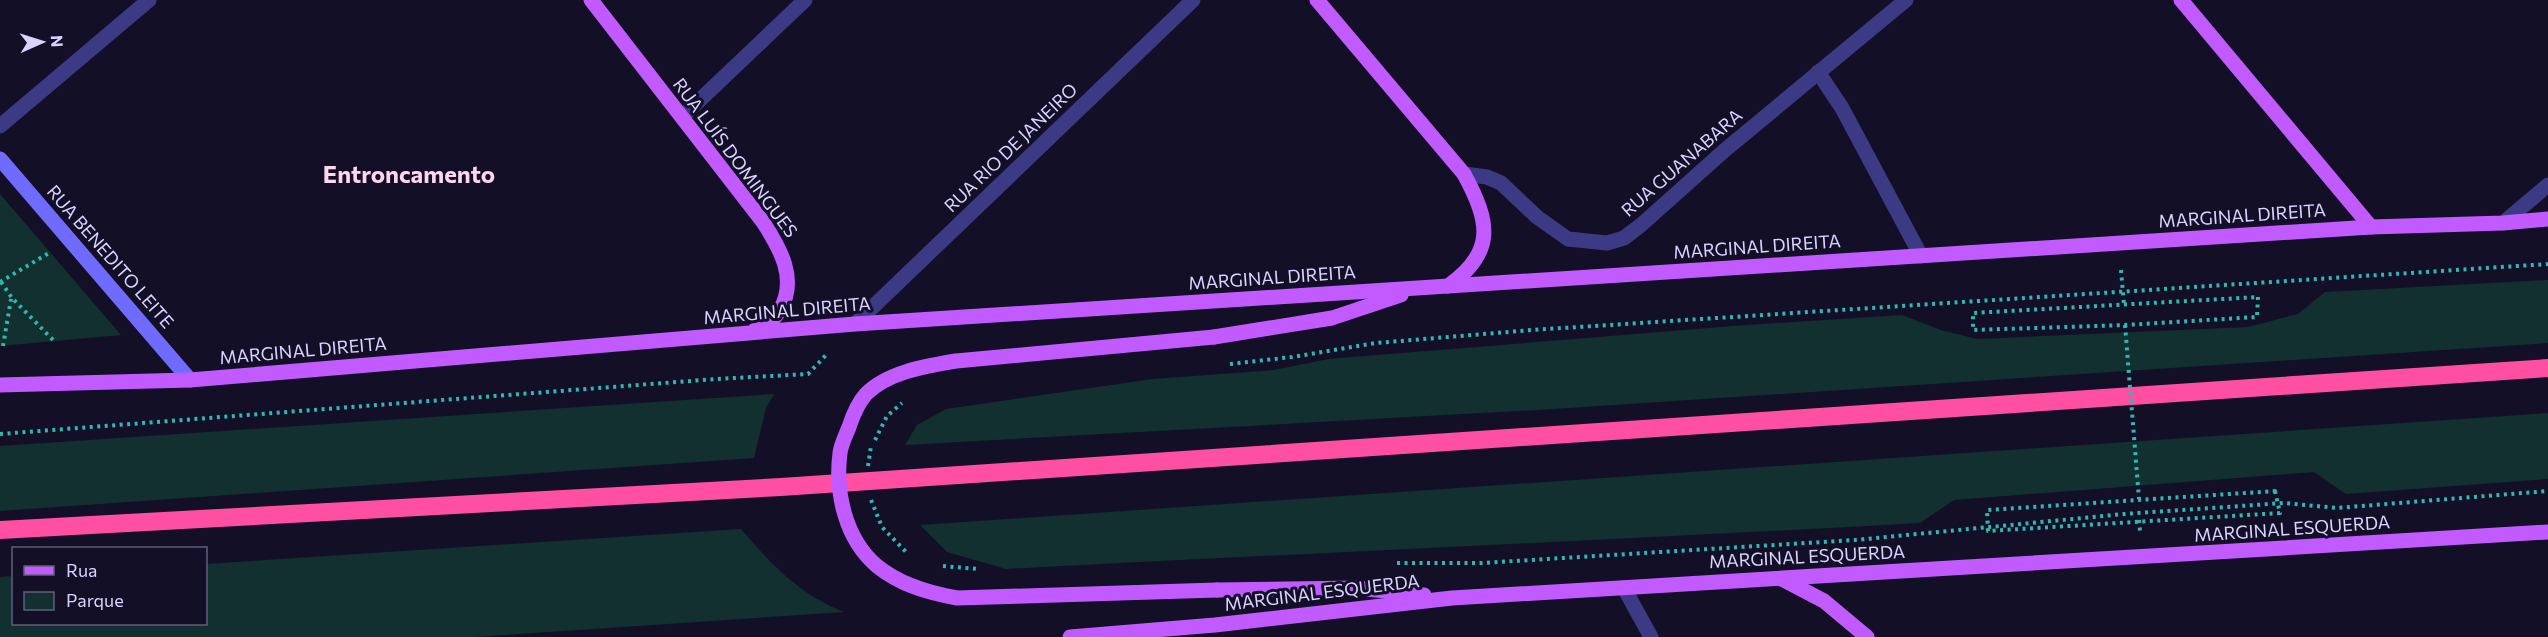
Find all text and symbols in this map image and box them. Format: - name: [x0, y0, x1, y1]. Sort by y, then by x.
- north arrow: [12, 12, 72, 72]
- text: N: [48, 35, 67, 48]
- street label: RUA LUÍS DOMINGUES: [669, 73, 803, 241]
- street label: RUA RIO DE JANEIRO: [939, 78, 1081, 216]
- street label: RUA GUANABARA: [1616, 104, 1746, 221]
- district label: Entroncamento: [323, 159, 495, 188]
- street label: RUA BENEDITO LEITE: [43, 180, 179, 332]
- street label: MARGINAL DIREITA: [2157, 198, 2326, 232]
- street label: MARGINAL DIREITA: [1672, 229, 1841, 263]
- street label: MARGINAL DIREITA: [1187, 260, 1356, 294]
- street label: MARGINAL DIREITA: [702, 292, 871, 328]
- street label: MARGINAL DIREITA: [218, 332, 387, 368]
- street label: MARGINAL ESQUERDA: [2193, 510, 2391, 546]
- street label: MARGINAL ESQUERDA: [1708, 540, 1906, 572]
- legend: [12, 547, 207, 625]
- text: Rua: [66, 559, 97, 581]
- street label: MARGINAL ESQUERDA: [1223, 569, 1421, 615]
- text: Parque: [66, 589, 124, 611]

